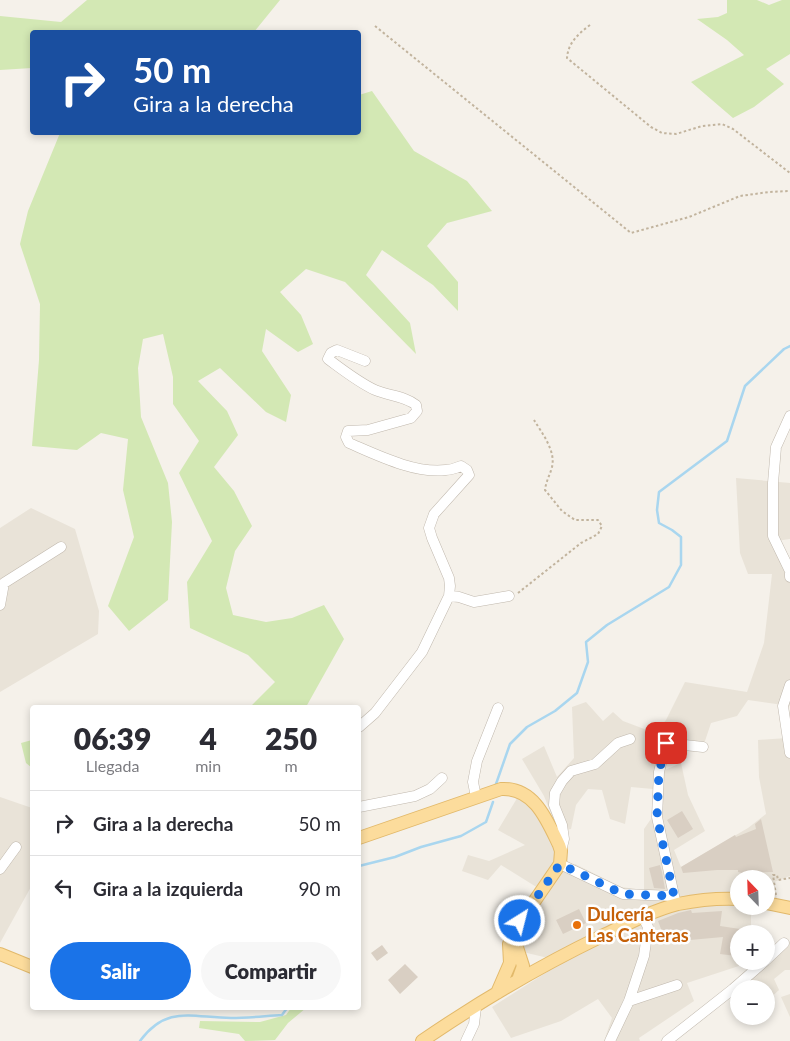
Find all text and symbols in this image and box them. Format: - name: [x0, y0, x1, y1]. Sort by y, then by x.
- text: 50 m: [133, 48, 211, 90]
- icon: right: [50, 50, 115, 115]
- text: Gira a la derecha: [133, 90, 294, 117]
- text: 06:39: [74, 720, 151, 756]
- text: 4: [199, 720, 217, 756]
- text: 250: [265, 720, 317, 756]
- pin: [645, 722, 687, 764]
- icon: arrive: [652, 729, 680, 757]
- text: Llegada: [86, 756, 139, 775]
- text: min: [195, 756, 221, 775]
- text: m: [284, 756, 298, 775]
- icon: right: [50, 809, 78, 837]
- text: Gira a la derecha: [93, 812, 233, 835]
- text: 50 m: [298, 812, 341, 835]
- north arrow: [730, 870, 775, 915]
- map controls: [730, 870, 775, 1025]
- icon: left: [50, 874, 78, 902]
- text: Gira a la izquierda: [93, 877, 243, 900]
- text: 90 m: [298, 877, 341, 900]
- position arrow: [493, 894, 545, 946]
- place label: Dulcería Las Canteras: [587, 903, 689, 946]
- marker: Dulcería Las Canteras: [571, 919, 583, 931]
- button: +: [730, 925, 775, 970]
- button: Salir: [50, 942, 191, 1000]
- button: Compartir: [201, 942, 341, 1000]
- button: −: [730, 980, 775, 1025]

